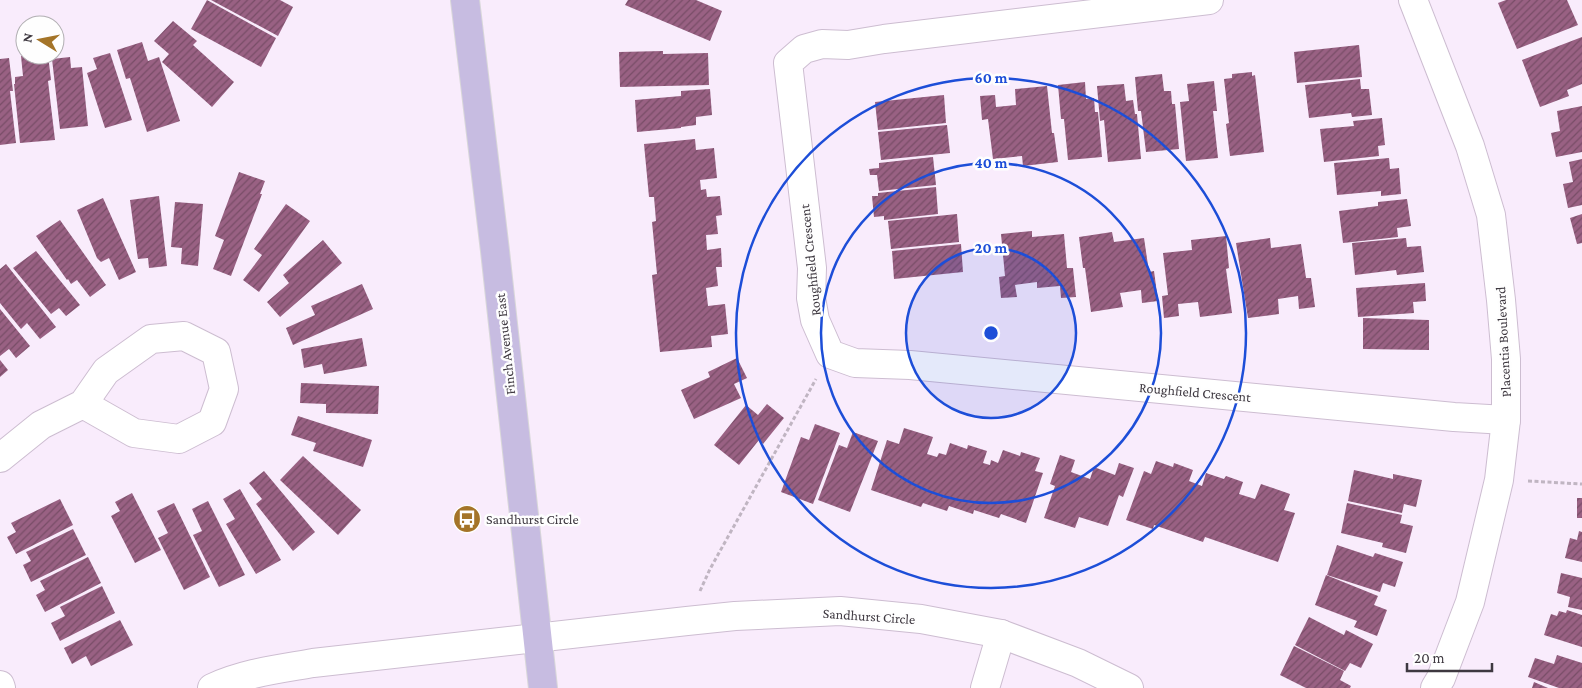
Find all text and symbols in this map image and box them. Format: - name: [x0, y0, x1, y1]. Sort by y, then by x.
- north arrow: [15, 15, 65, 65]
- text: N: [18, 31, 36, 44]
- text: 60 m: [975, 70, 1008, 86]
- text: 40 m: [975, 155, 1008, 171]
- street label: Roughfield Crescent: [796, 203, 824, 317]
- text: 20 m: [975, 240, 1007, 256]
- street label: Placentia Boulevard: [1492, 286, 1514, 398]
- street label: Finch Avenue East: [492, 292, 518, 396]
- centre of rings: [982, 324, 1000, 342]
- street label: Roughfield Crescent: [1138, 379, 1252, 405]
- bus stop icon: Sandhurst Circle: [452, 504, 482, 534]
- place label: Sandhurst Circle: [486, 511, 579, 527]
- street label: Sandhurst Circle: [822, 605, 916, 627]
- scale bar: [1407, 640, 1492, 672]
- text: 20 m: [1414, 650, 1445, 666]

